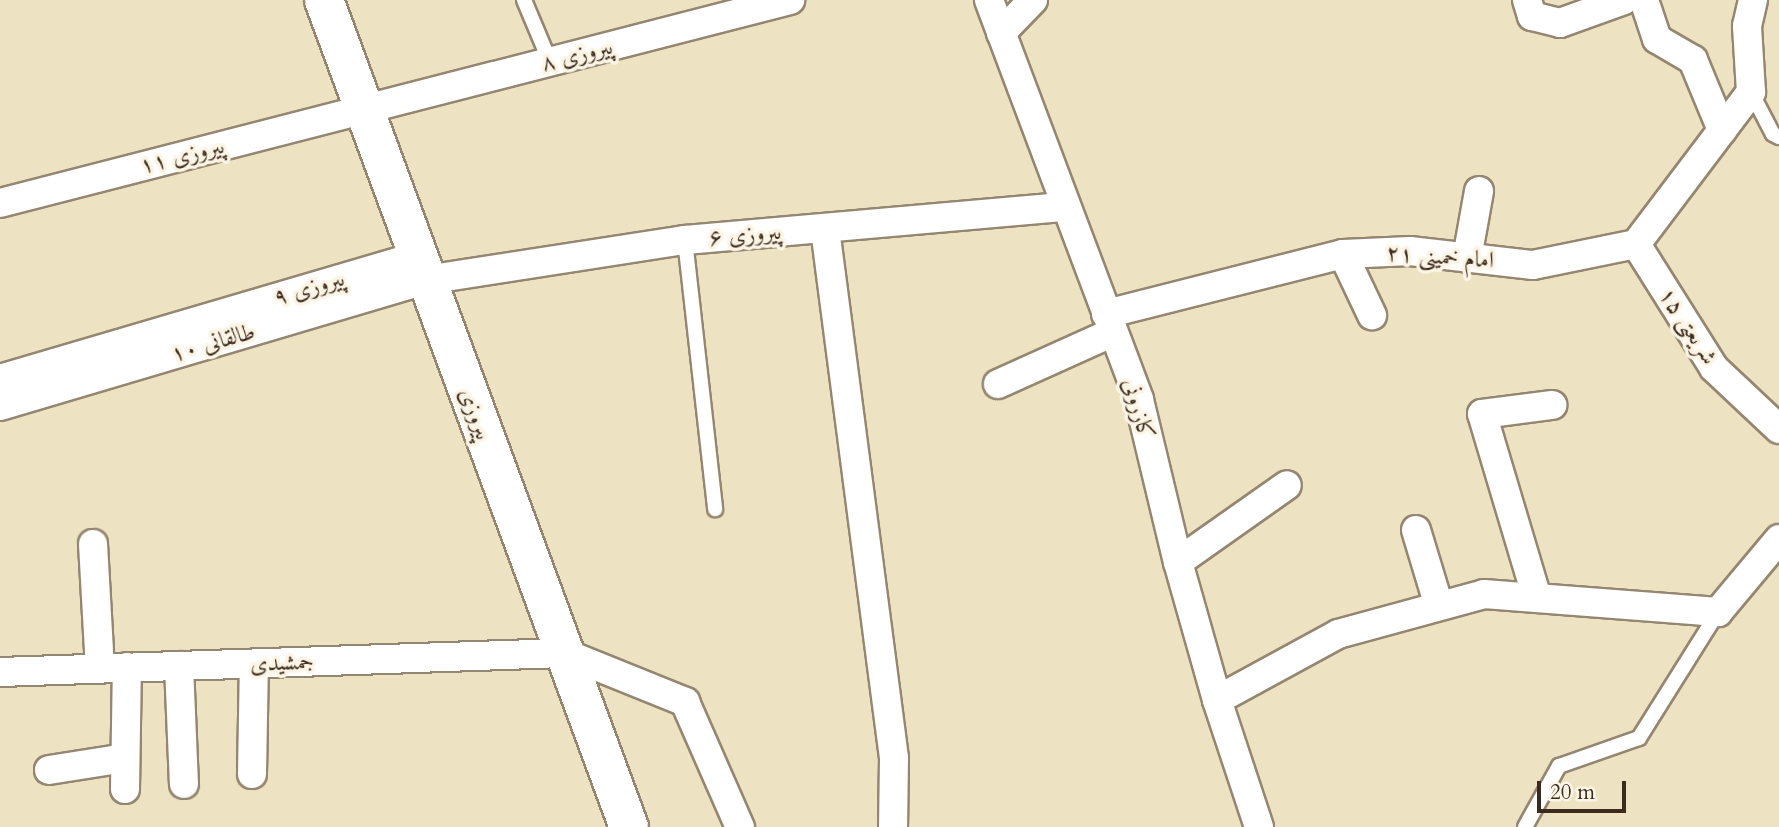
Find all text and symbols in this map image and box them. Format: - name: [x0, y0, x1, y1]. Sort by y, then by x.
- street label: پیروزی ۸: [538, 33, 616, 77]
- street label: پیروزی ۱۱: [137, 132, 227, 180]
- street label: پیروزی ۶: [708, 218, 782, 252]
- street label: امام خمینی ۲۱: [1385, 239, 1495, 275]
- street label: پیروزی ۹: [270, 265, 348, 311]
- street label: شریعتی ۱۵: [1653, 282, 1723, 370]
- street label: طالقانی ۱۰: [168, 318, 258, 368]
- street label: کازرونی: [1116, 375, 1160, 443]
- street label: پیروزی: [453, 384, 497, 444]
- street label: جمشیدی: [250, 648, 314, 678]
- scale bar: [1541, 768, 1630, 812]
- text: 20 m: [1550, 778, 1595, 807]

